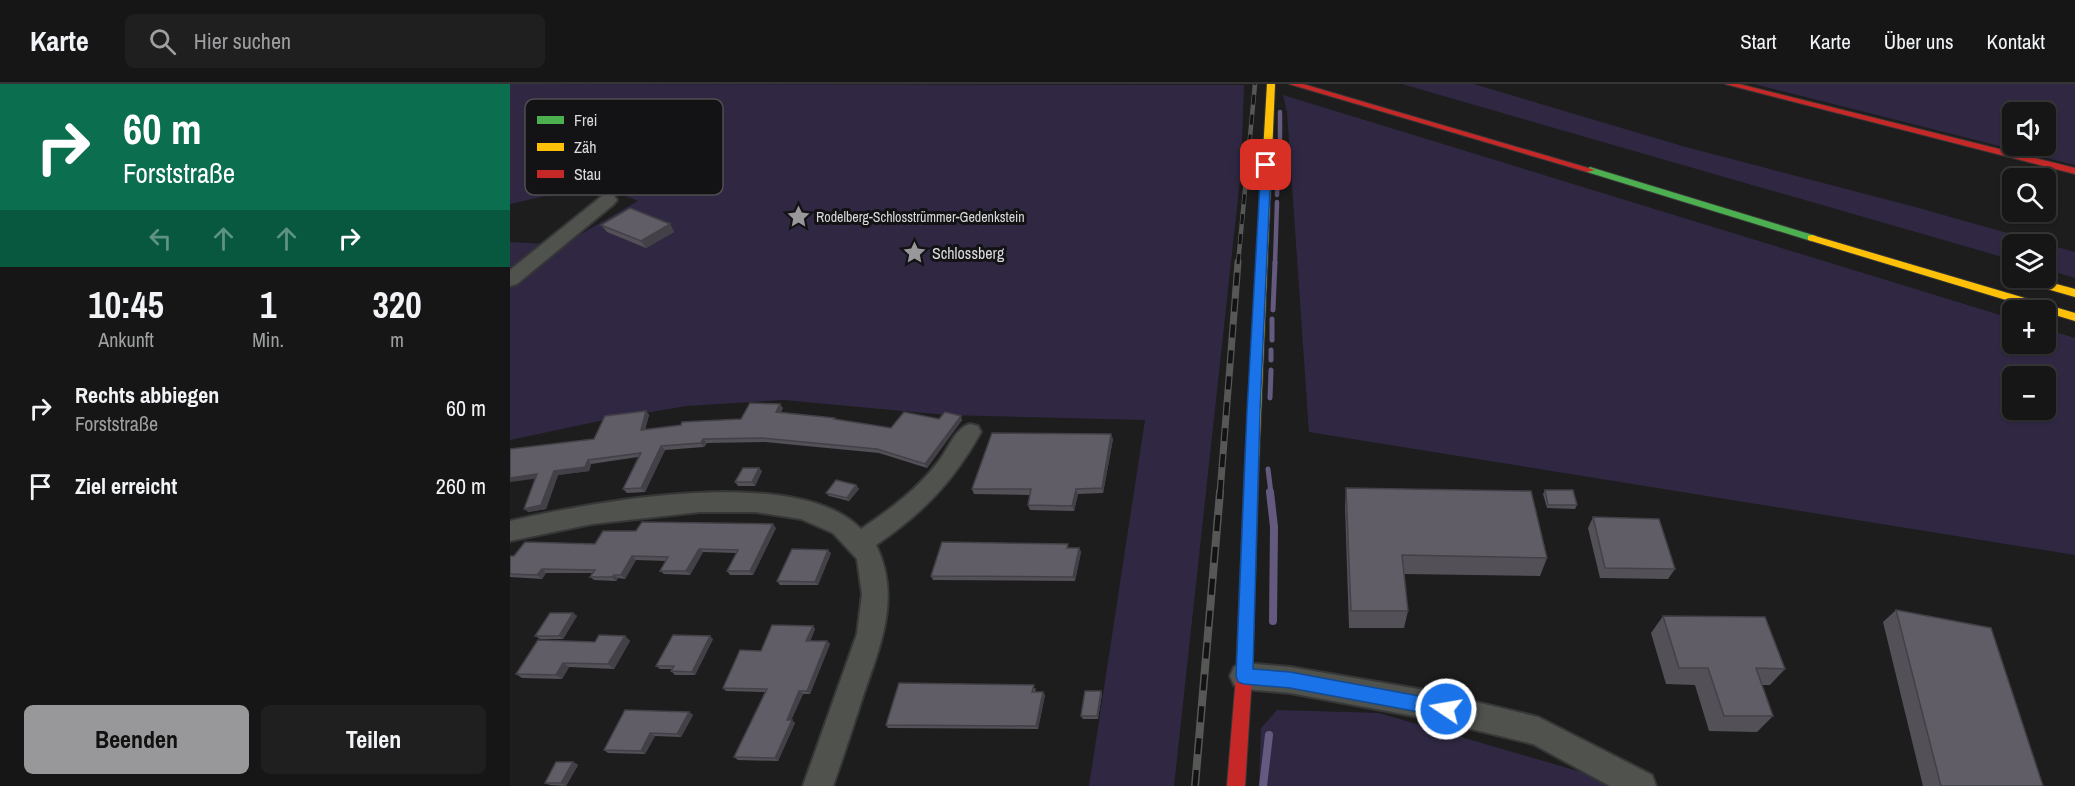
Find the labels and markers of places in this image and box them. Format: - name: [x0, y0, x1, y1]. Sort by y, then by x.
- pin: [1240, 139, 1291, 190]
- place icon: Rodelberg-Schlosstrümmer-Gedenkstein: [785, 204, 811, 230]
- place label: Rodelberg-Schlosstrümmer-Gedenkstein: [816, 208, 1025, 226]
- place icon: Schlossberg: [901, 240, 927, 266]
- place label: Schlossberg: [932, 242, 1005, 264]

